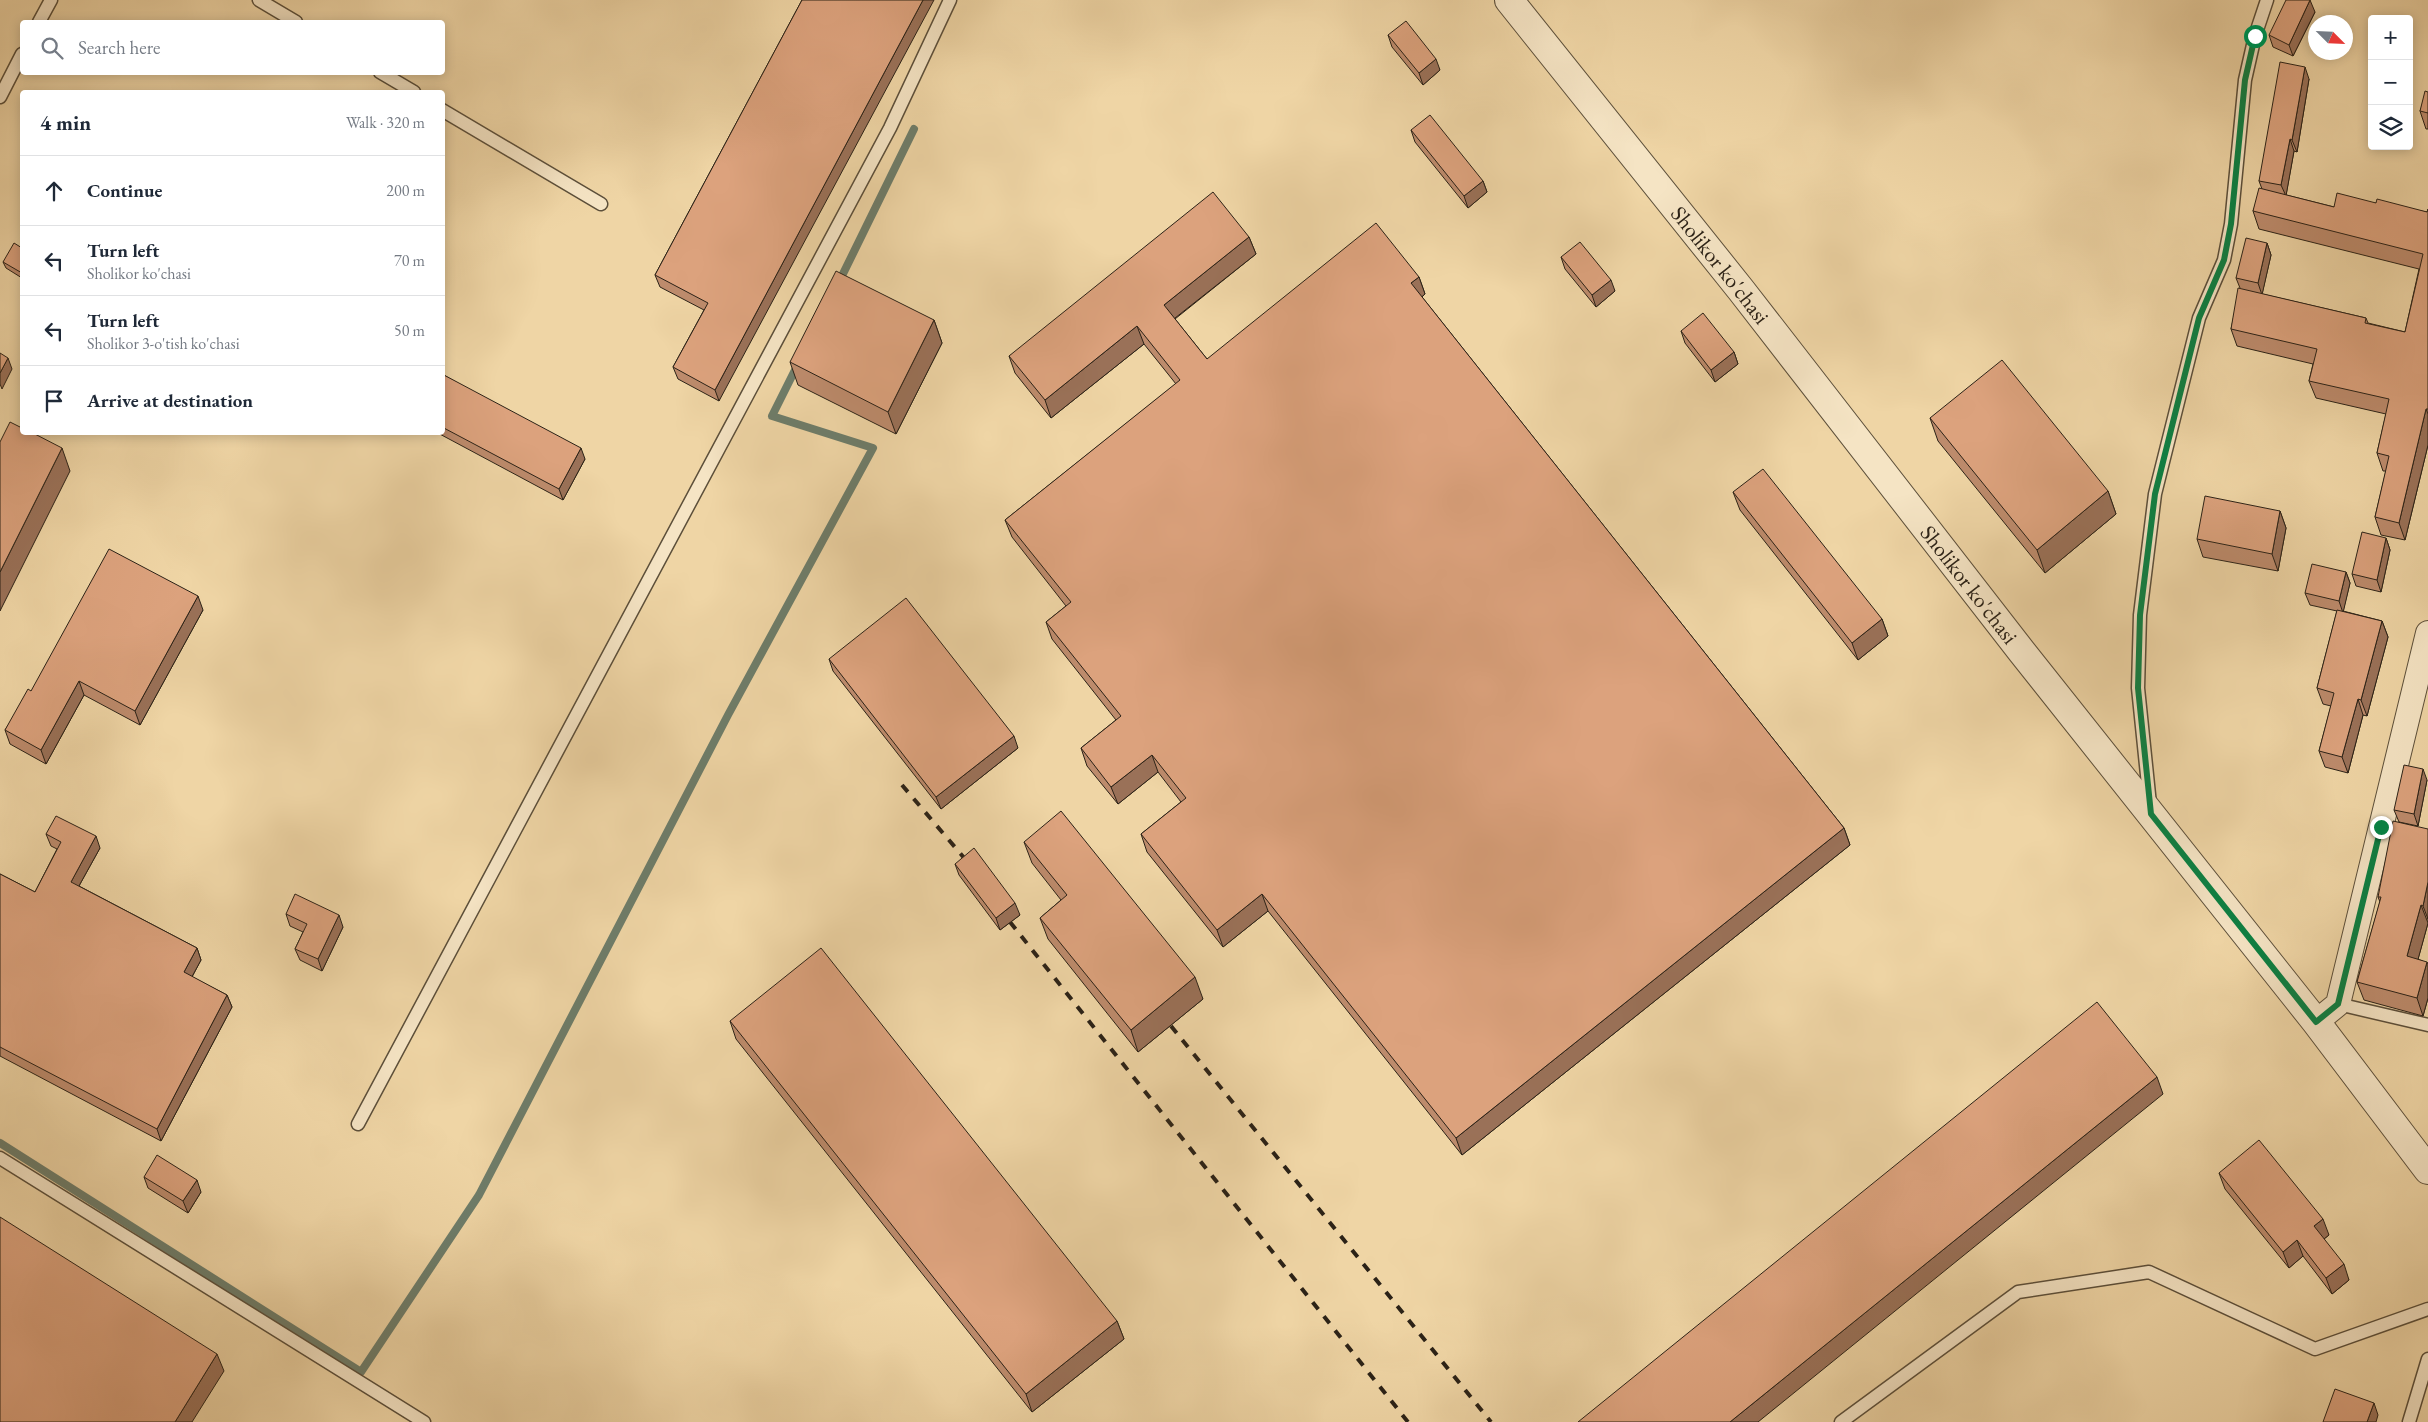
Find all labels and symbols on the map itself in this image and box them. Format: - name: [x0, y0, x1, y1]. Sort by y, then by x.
- north arrow: [2308, 15, 2353, 60]
- route start: [2244, 25, 2267, 48]
- street label: Sholikor ko'chasi: [1664, 200, 1776, 330]
- street label: Sholikor ko'chasi: [1914, 519, 2024, 650]
- route end: [2370, 816, 2393, 839]

